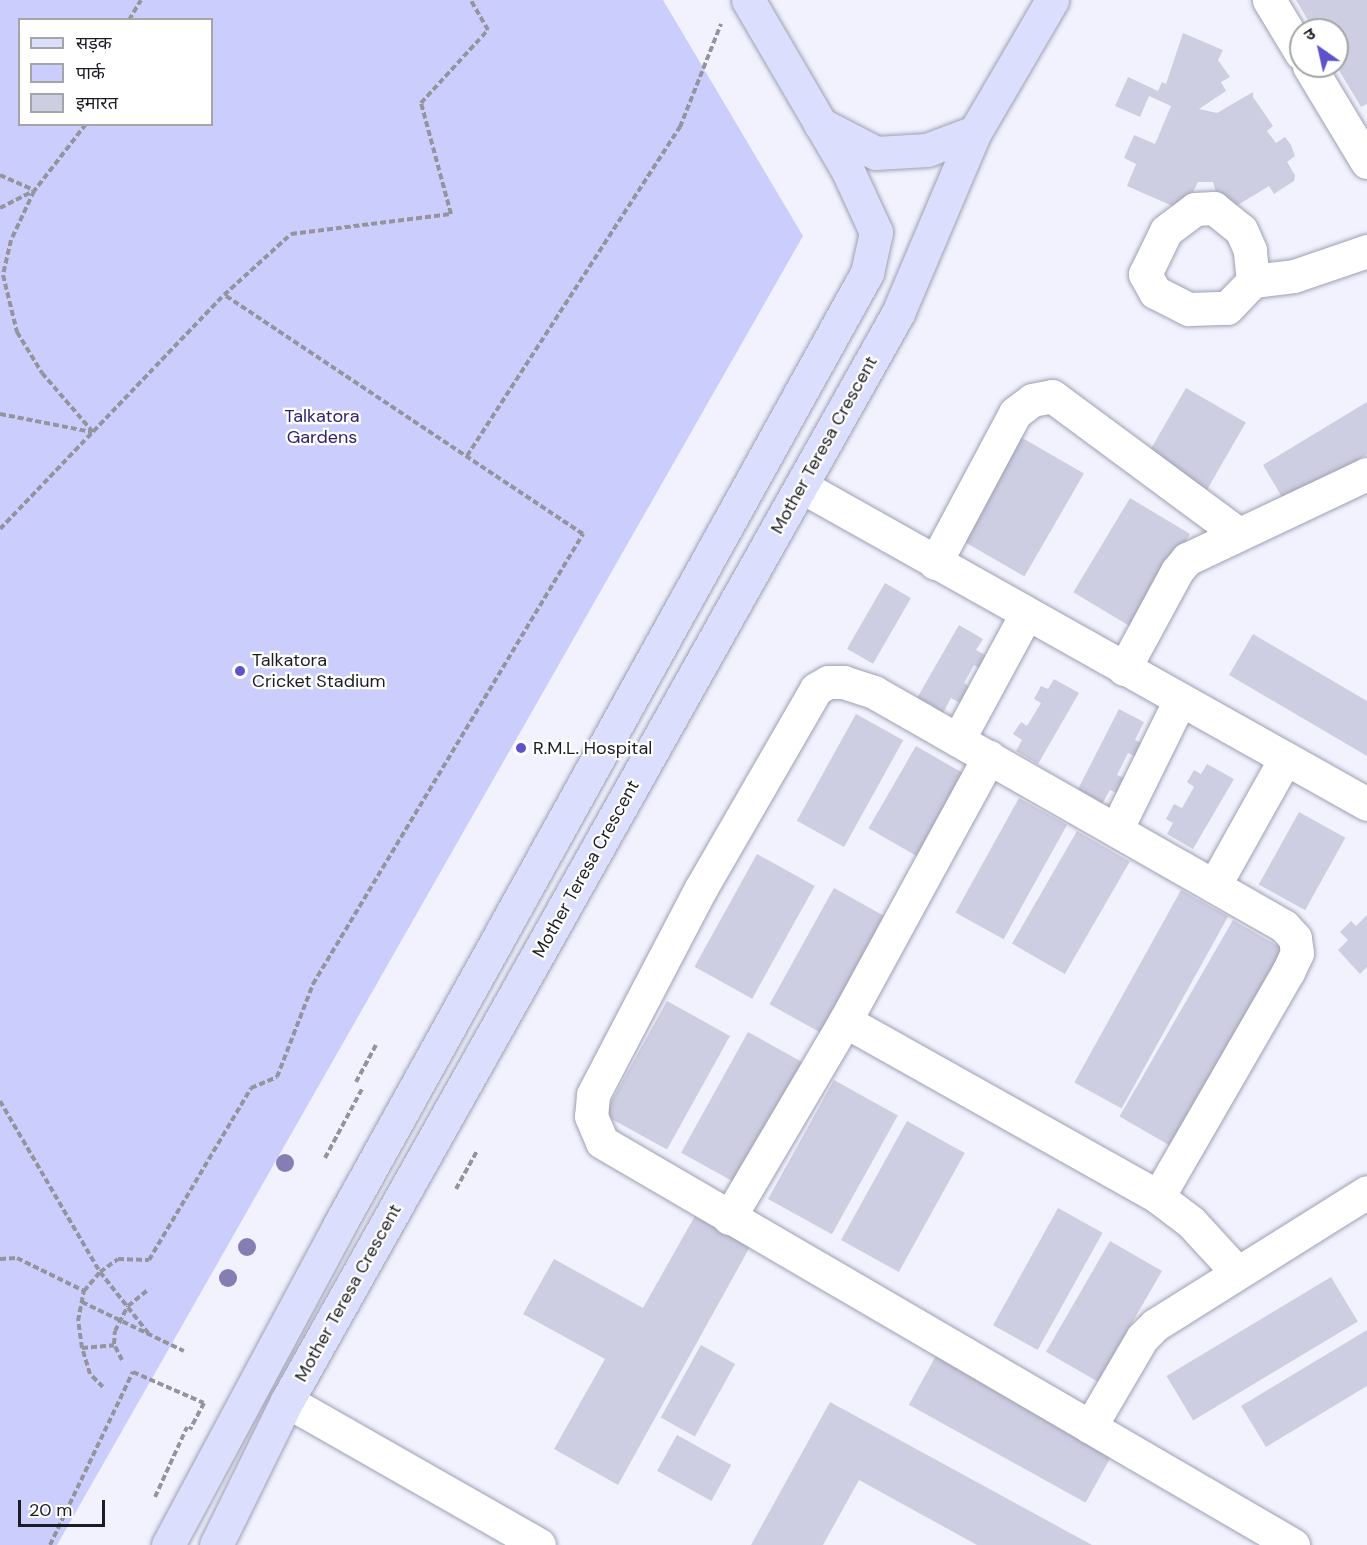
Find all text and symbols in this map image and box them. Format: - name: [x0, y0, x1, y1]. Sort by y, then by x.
- legend: [18, 18, 213, 126]
- north arrow: [1289, 18, 1349, 78]
- text: उ: [1300, 23, 1320, 46]
- text: सड़क: [76, 31, 112, 55]
- text: पार्क: [76, 61, 105, 85]
- text: इमारत: [76, 91, 118, 115]
- street label: Mother Teresa Crescent: [766, 352, 882, 538]
- park label: Talkatora Gardens: [284, 406, 360, 448]
- place label: Talkatora Cricket Stadium: [252, 650, 386, 692]
- marker: Talkatora Cricket Stadium: [233, 664, 247, 678]
- place label: R.M.L. Hospital: [533, 737, 652, 759]
- marker: R.M.L. Hospital: [514, 741, 528, 755]
- street label: Mother Teresa Crescent: [528, 776, 644, 962]
- street label: Mother Teresa Crescent: [290, 1200, 406, 1386]
- scale bar: [21, 1488, 108, 1526]
- text: 20 m: [29, 1498, 72, 1522]

